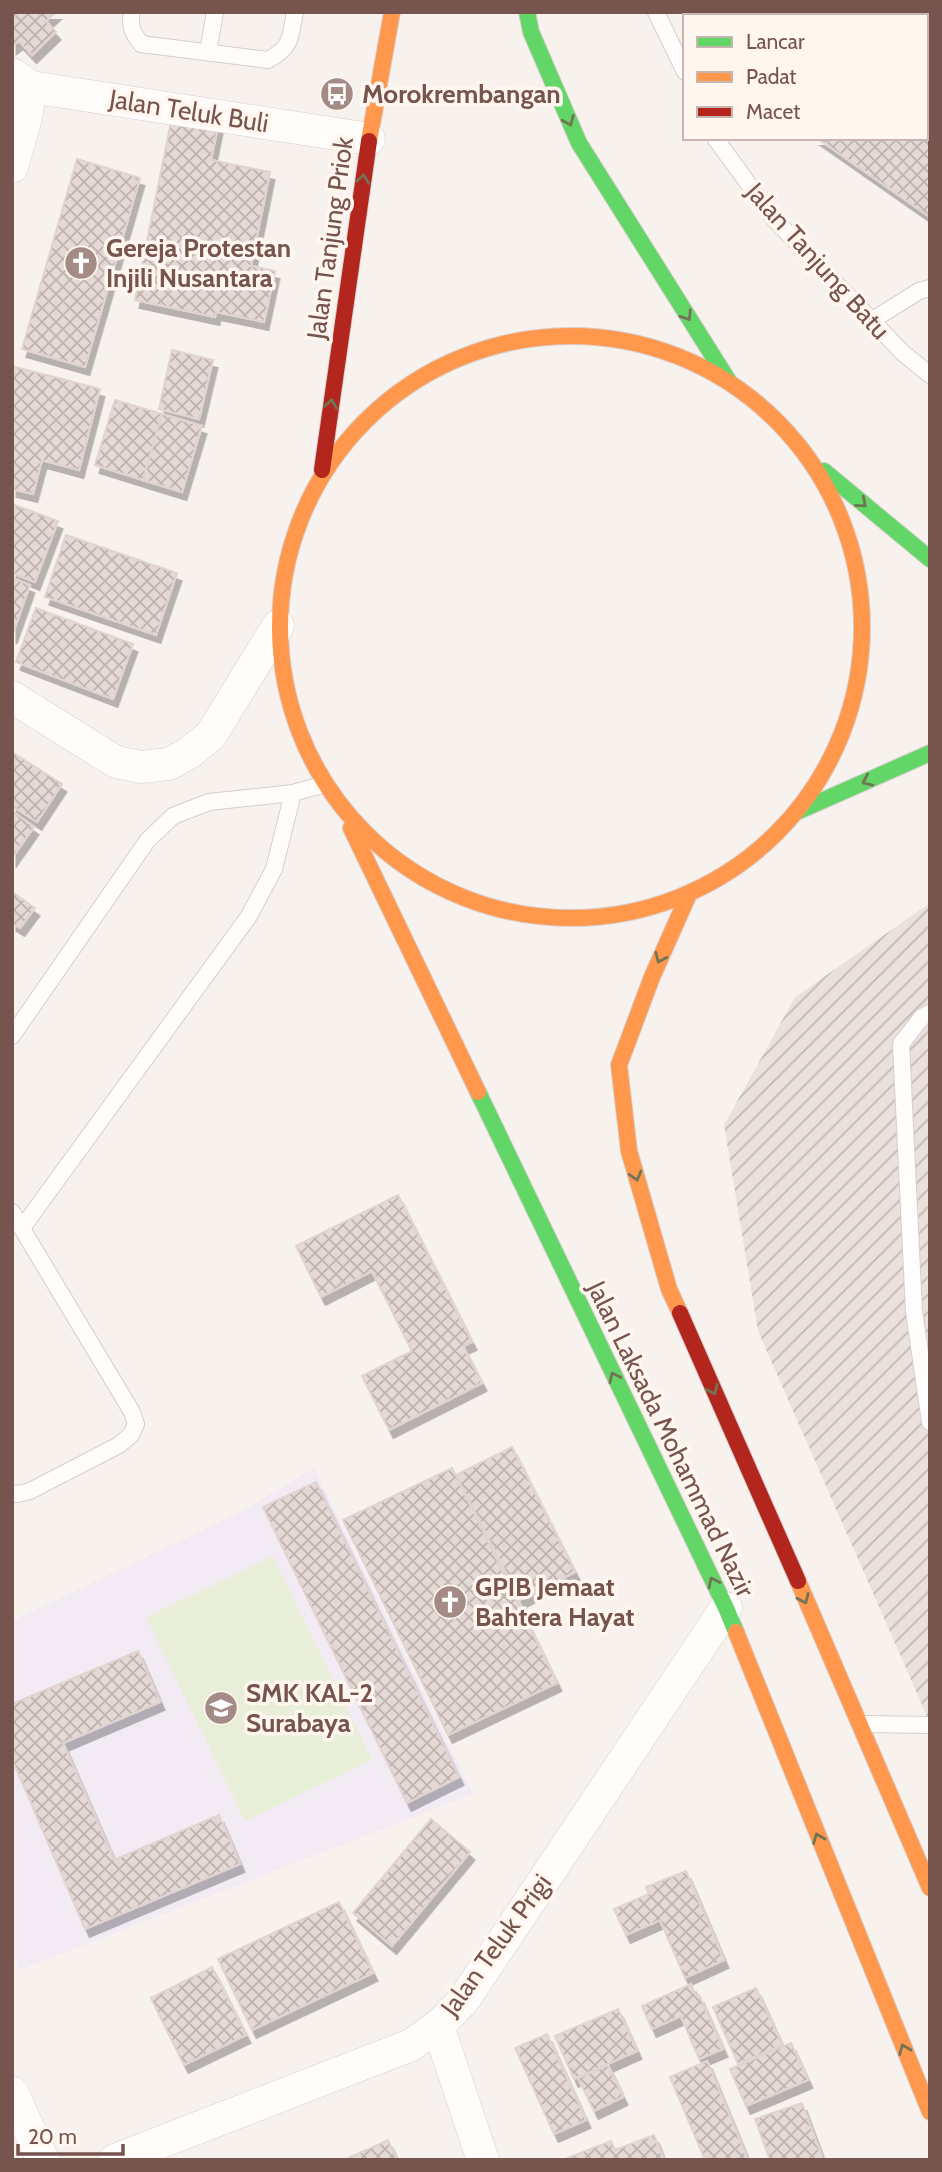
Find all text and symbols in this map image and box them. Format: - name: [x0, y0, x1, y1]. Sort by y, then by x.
- legend: [683, 14, 928, 140]
- text: Lancar: [746, 29, 805, 54]
- text: Padat: [746, 64, 796, 89]
- bus stop icon: Morokrembangan: [318, 75, 356, 113]
- place label: Morokrembangan: [362, 78, 561, 110]
- street label: Jalan Teluk Buli: [106, 82, 271, 139]
- text: Macet: [746, 99, 800, 124]
- one-way arrow: [561, 114, 575, 126]
- street label: Jalan Tanjung Priok: [300, 134, 360, 342]
- one-way arrow: [355, 173, 370, 185]
- street label: Jalan Tanjung Batu: [739, 175, 897, 346]
- place label: Gereja Protestan Injili Nusantara: [106, 232, 291, 294]
- church icon: Gereja Protestan Injili Nusantara: [62, 244, 100, 282]
- one-way arrow: [678, 308, 691, 321]
- one-way arrow: [324, 399, 339, 410]
- one-way arrow: [854, 494, 866, 507]
- one-way arrow: [862, 773, 875, 787]
- one-way arrow: [654, 951, 668, 963]
- one-way arrow: [628, 1170, 643, 1182]
- street label: Jalan Laksada Mohammad Nazir: [580, 1275, 762, 1603]
- one-way arrow: [609, 1372, 623, 1384]
- one-way arrow: [705, 1383, 719, 1395]
- place label: GPIB Jemaat Bahtera Hayat: [475, 1571, 635, 1633]
- one-way arrow: [708, 1577, 722, 1589]
- church icon: GPIB Jemaat Bahtera Hayat: [431, 1583, 469, 1621]
- one-way arrow: [796, 1592, 810, 1604]
- place label: SMK KAL-2 Surabaya: [246, 1677, 373, 1739]
- school or university icon: SMK KAL-2 Surabaya: [202, 1689, 240, 1727]
- one-way arrow: [813, 1832, 827, 1844]
- street label: Jalan Teluk Prigi: [433, 1868, 558, 2023]
- one-way arrow: [898, 2043, 912, 2056]
- scale bar: [18, 2112, 122, 2156]
- text: 20 m: [28, 2124, 77, 2149]

